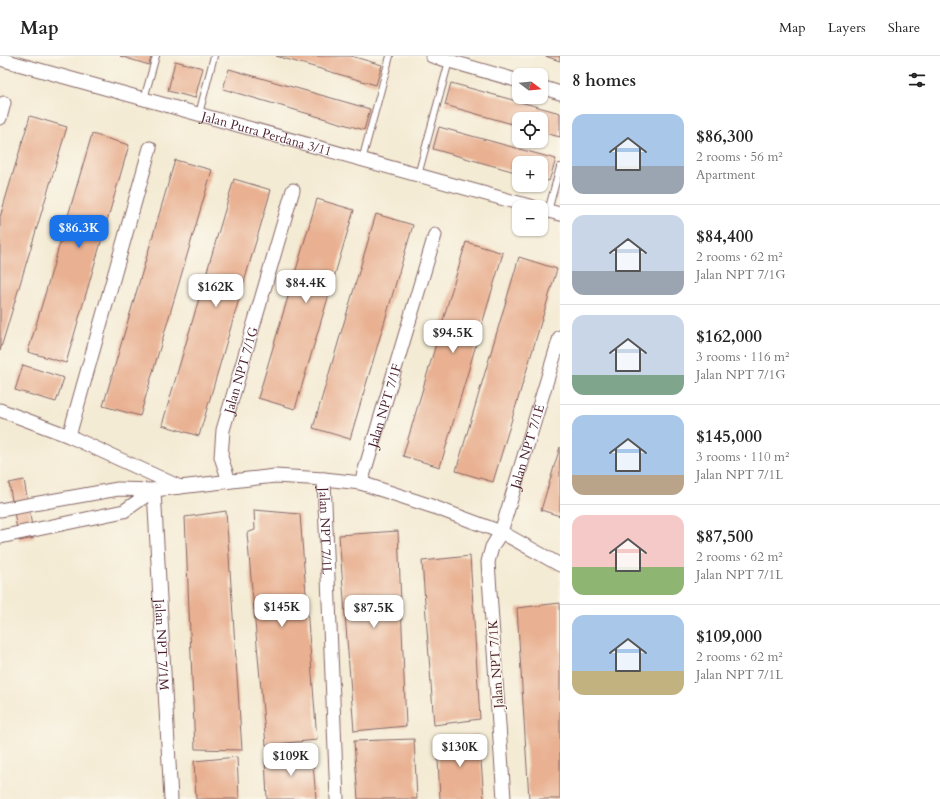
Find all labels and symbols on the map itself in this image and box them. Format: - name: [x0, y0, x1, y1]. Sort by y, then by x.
- north arrow: [512, 68, 548, 104]
- street label: Jalan Putra Perdana 3/11: [198, 107, 334, 161]
- pin: $86.3K: [46, 215, 112, 249]
- pin: $84.4K: [273, 270, 339, 304]
- pin: $162K: [188, 274, 244, 308]
- pin: $94.5K: [420, 320, 486, 354]
- street label: Jalan NPT 7/1G: [220, 325, 263, 418]
- street label: Jalan NPT 7/1F: [364, 362, 406, 452]
- street label: Jalan NPT 7/1E: [506, 402, 549, 493]
- street label: Jalan NPT 7/1L: [314, 485, 336, 575]
- pin: $145K: [254, 594, 310, 628]
- pin: $87.5K: [341, 595, 407, 629]
- street label: Jalan NPT 7/1M: [150, 597, 173, 691]
- street label: Jalan NPT 7/1K: [484, 619, 508, 711]
- pin: $130K: [432, 734, 488, 768]
- pin: $109K: [263, 743, 319, 777]

